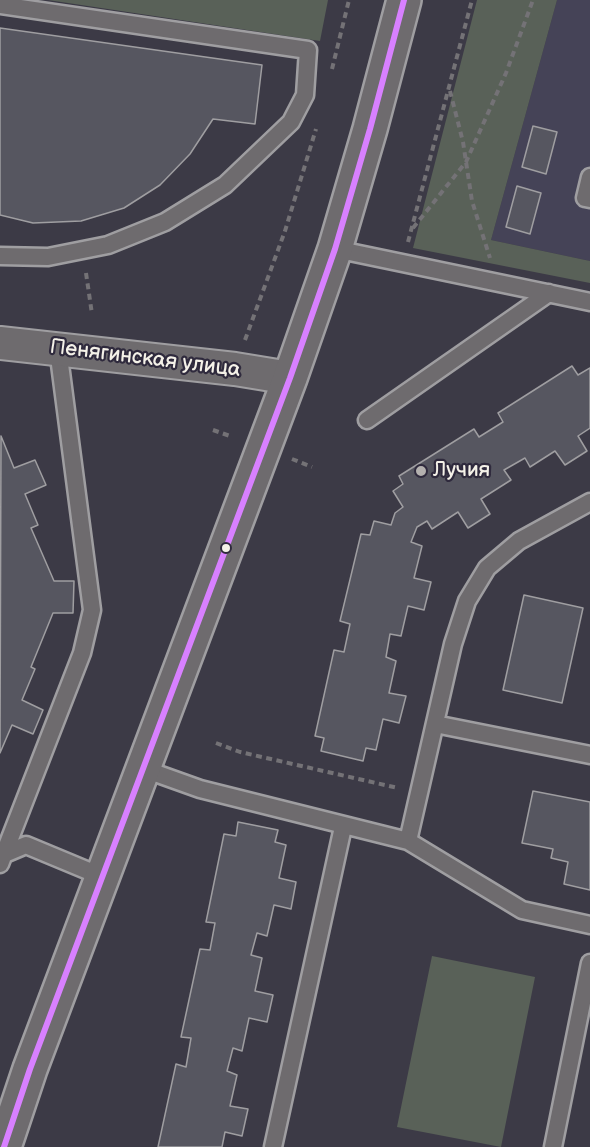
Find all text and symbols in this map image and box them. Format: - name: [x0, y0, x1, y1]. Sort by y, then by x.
- street label: Пенягинская улица: [48, 335, 242, 383]
- place label: Лучия: [433, 458, 490, 484]
- marker: Лучия: [414, 464, 428, 478]
- unlabelled marker: [220, 542, 232, 554]

